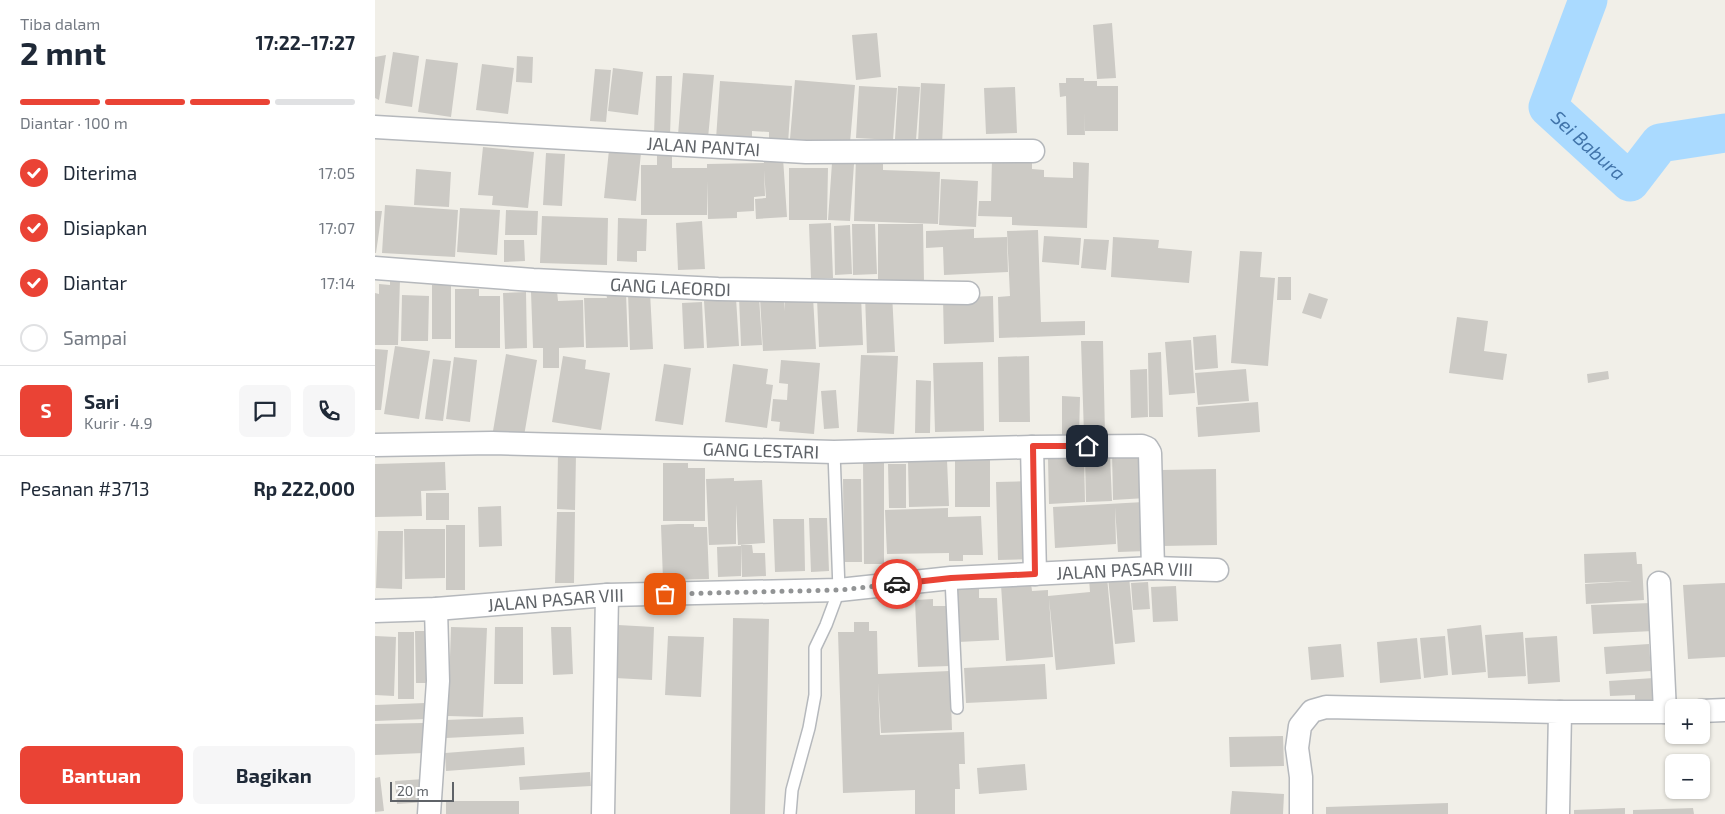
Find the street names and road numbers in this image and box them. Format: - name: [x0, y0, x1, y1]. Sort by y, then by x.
- street label: JALAN PANTAI: [646, 132, 761, 160]
- street label: GANG LAEORDI: [610, 273, 731, 300]
- street label: GANG LESTARI: [702, 438, 819, 463]
- street label: JALAN PASAR VIII: [1056, 557, 1193, 584]
- street label: JALAN PASAR VIII: [486, 584, 624, 616]

